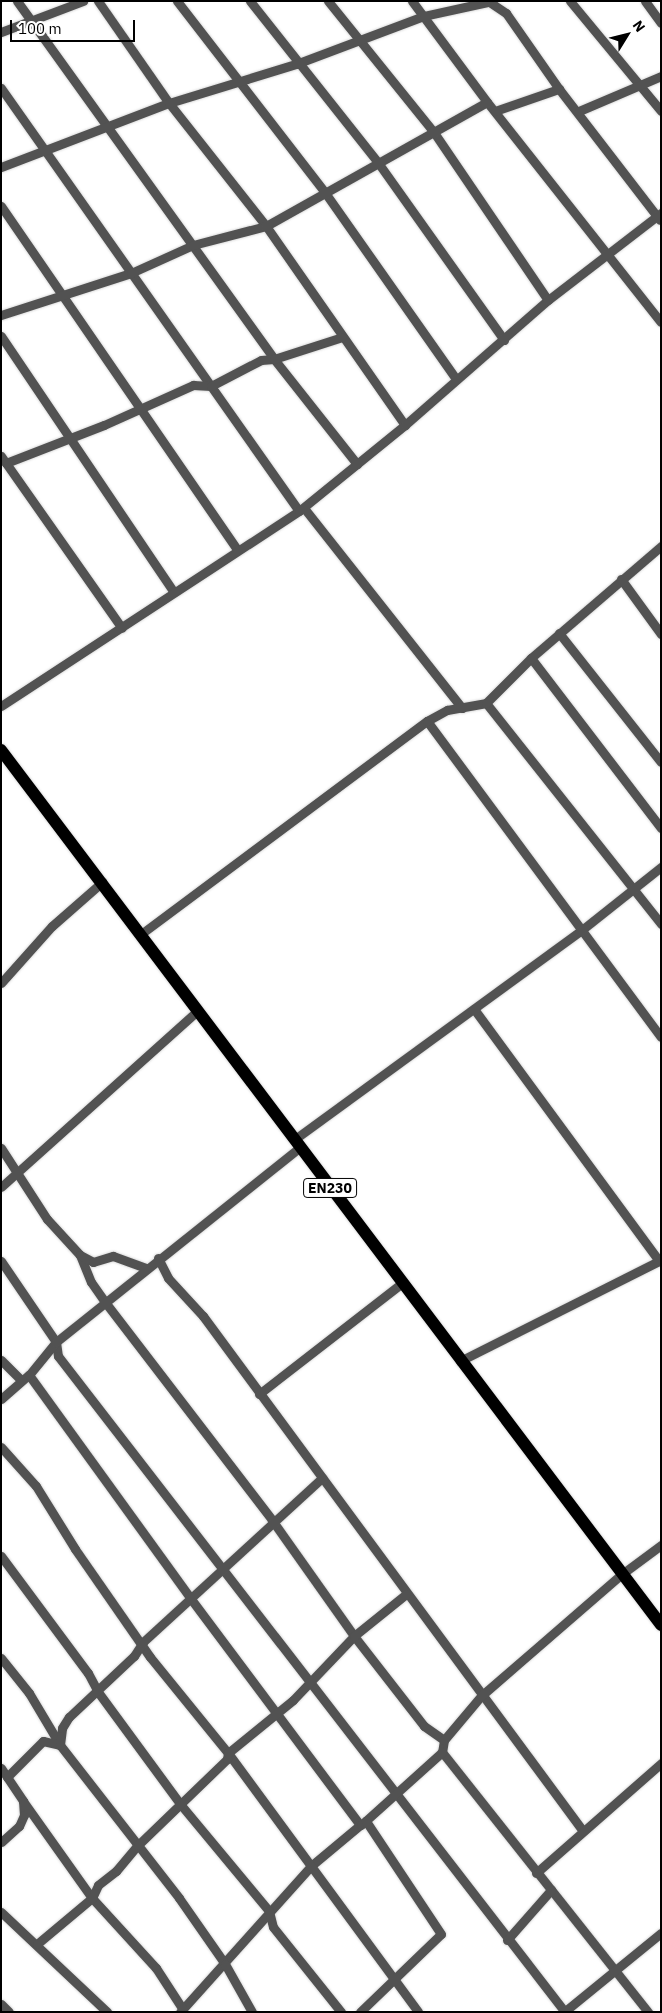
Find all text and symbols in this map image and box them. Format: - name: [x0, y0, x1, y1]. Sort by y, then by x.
- scale bar: [12, 10, 138, 42]
- north arrow: [602, 10, 652, 60]
- text: N: [629, 17, 649, 36]
- text: 100 m: [18, 19, 62, 38]
- road number: EN230: [302, 1176, 358, 1200]

